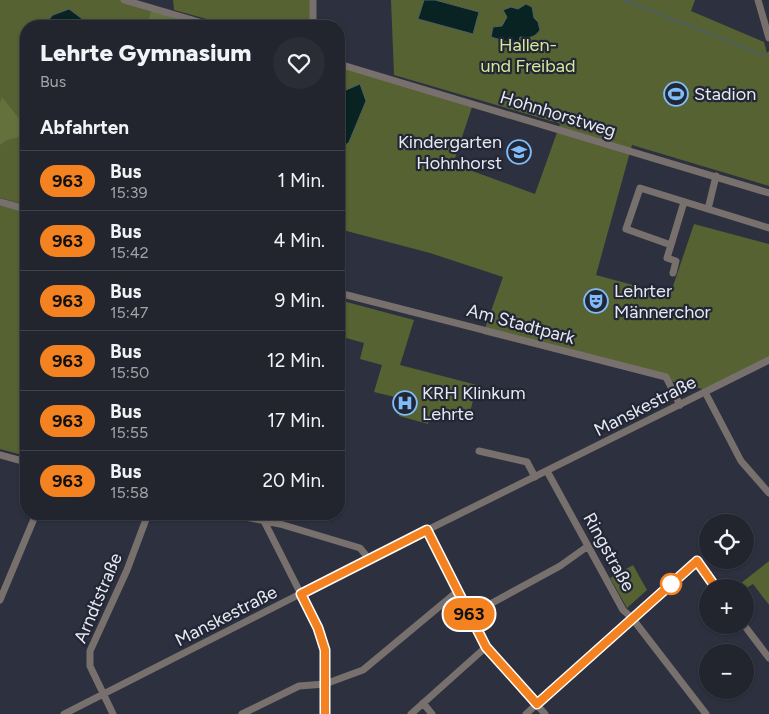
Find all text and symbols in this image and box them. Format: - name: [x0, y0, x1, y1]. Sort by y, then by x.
- park label: Hallen- und Freibad: [480, 34, 576, 77]
- button: heart: [273, 37, 325, 89]
- text: Lehrte Gymnasium: [40, 38, 251, 67]
- text: Bus: [40, 72, 66, 91]
- sports icon: Stadion: [663, 81, 689, 107]
- place label: Stadion: [694, 83, 756, 105]
- street label: Hohnhorstweg: [497, 86, 619, 142]
- text: Abfahrten: [40, 116, 129, 139]
- place label: Kindergarten Hohnhorst: [398, 131, 502, 174]
- school or university icon: Kindergarten Hohnhorst: [506, 139, 532, 165]
- text: Bus: [110, 160, 141, 183]
- text: 1 Min.: [277, 169, 325, 192]
- text: 963: [52, 170, 83, 192]
- text: 15:39: [110, 183, 148, 202]
- text: Bus: [110, 220, 141, 243]
- text: 4 Min.: [273, 229, 325, 252]
- text: 963: [52, 230, 83, 252]
- text: 15:42: [110, 243, 149, 262]
- text: Bus: [110, 280, 141, 303]
- place label: Lehrter Männerchor: [614, 280, 711, 323]
- theatre icon: Lehrter Männerchor: [583, 288, 609, 314]
- text: 9 Min.: [275, 289, 325, 312]
- text: 963: [52, 290, 83, 312]
- street label: Am Stadtpark: [465, 299, 578, 349]
- text: 15:47: [110, 303, 148, 322]
- text: Bus: [110, 340, 141, 363]
- text: 12 Min.: [267, 349, 325, 372]
- text: 963: [52, 350, 83, 372]
- text: 15:50: [110, 363, 149, 382]
- street label: Manskestraße: [590, 371, 700, 441]
- place label: KRH Klinkum Lehrte: [422, 382, 525, 425]
- hospital icon: KRH Klinkum Lehrte: [392, 390, 418, 416]
- text: Bus: [110, 400, 141, 423]
- text: 17 Min.: [267, 409, 325, 432]
- text: 963: [52, 410, 83, 432]
- text: 15:55: [110, 423, 148, 442]
- text: Bus: [110, 460, 141, 483]
- text: 20 Min.: [262, 469, 325, 492]
- text: 963: [52, 470, 83, 492]
- text: 15:58: [110, 483, 149, 502]
- street label: Ringstraße: [578, 509, 640, 595]
- map controls: [699, 514, 754, 699]
- button: locate: [699, 514, 754, 569]
- street label: Arndtstraße: [69, 549, 127, 647]
- unlabelled marker: [660, 573, 682, 595]
- button: +: [699, 579, 754, 634]
- street label: Manskestraße: [171, 581, 281, 651]
- line badge: 963: [440, 598, 498, 630]
- text: 963: [454, 603, 484, 625]
- button: −: [699, 644, 754, 699]

